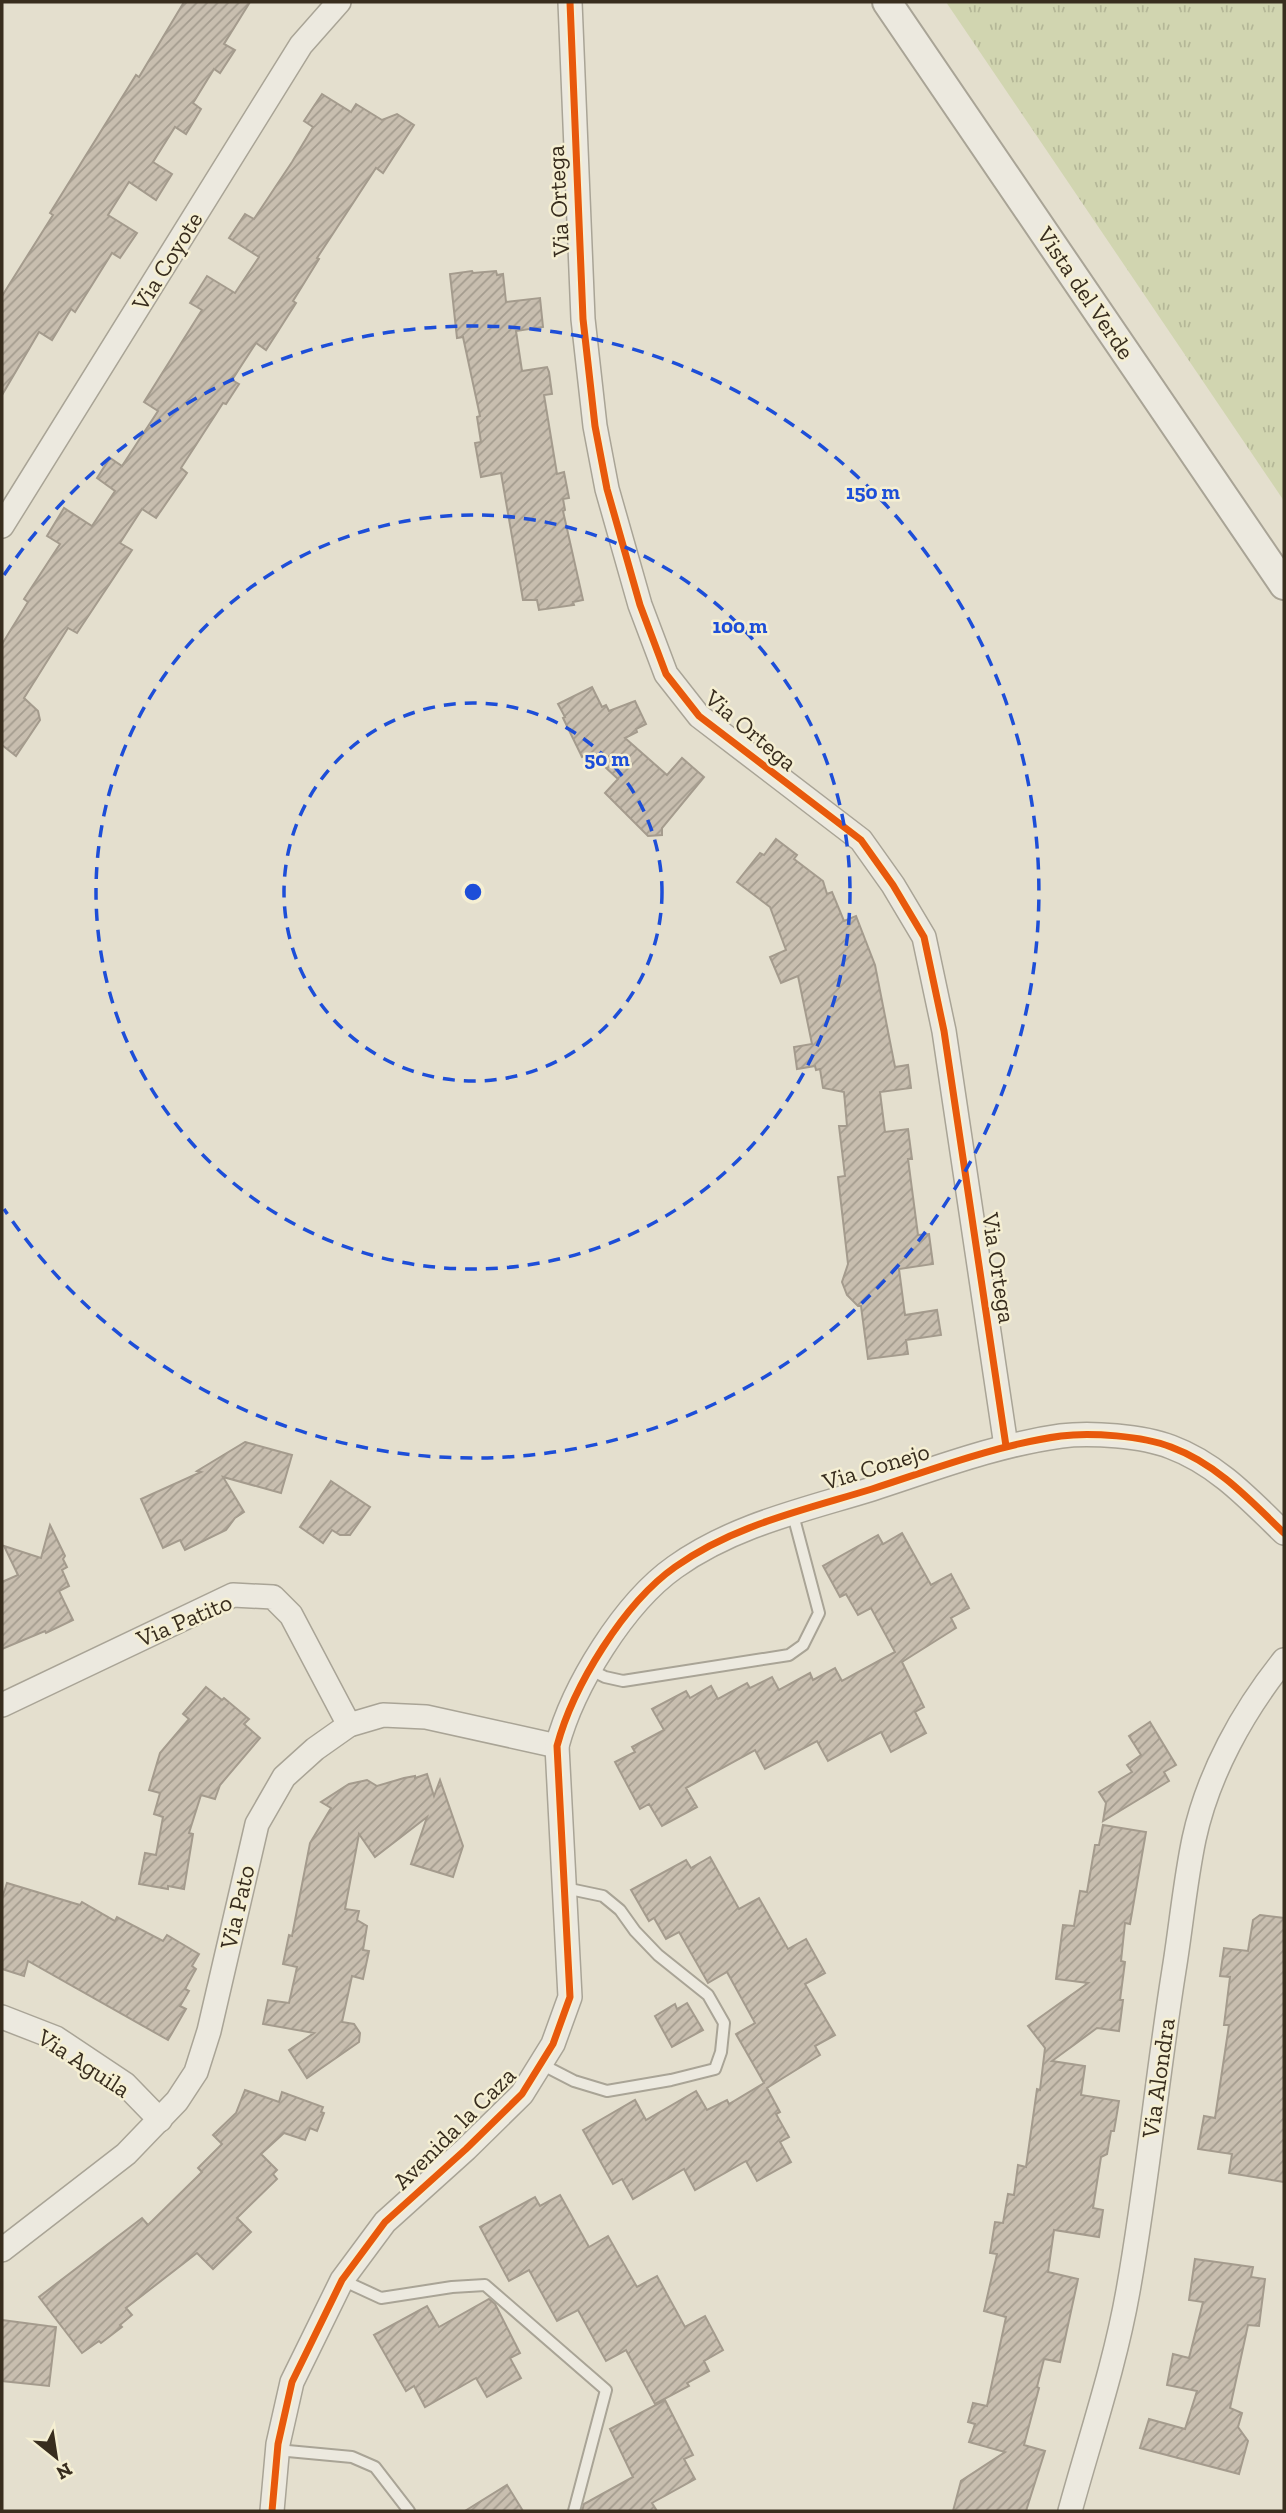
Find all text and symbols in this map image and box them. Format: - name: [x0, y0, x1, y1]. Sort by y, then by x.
- street label: Via Ortega: [541, 144, 575, 258]
- street label: Via Coyote: [125, 206, 209, 316]
- street label: Vista del Verde: [1030, 220, 1141, 365]
- text: 150 m: [846, 479, 901, 504]
- text: 100 m: [713, 613, 768, 638]
- street label: Via Ortega: [698, 682, 803, 777]
- text: 50 m: [584, 746, 630, 771]
- centre of rings: [461, 880, 485, 904]
- street label: Via Ortega: [976, 1210, 1022, 1326]
- street label: Via Conejo: [818, 1436, 933, 1496]
- street label: Via Patito: [131, 1587, 236, 1653]
- street label: Via Pato: [213, 1862, 261, 1953]
- street label: Via Alondra: [1135, 2016, 1181, 2141]
- street label: Via Aguila: [31, 2022, 136, 2104]
- street label: Avenida la Caza: [387, 2060, 522, 2195]
- north arrow: [21, 2422, 91, 2492]
- text: N: [52, 2458, 76, 2485]

